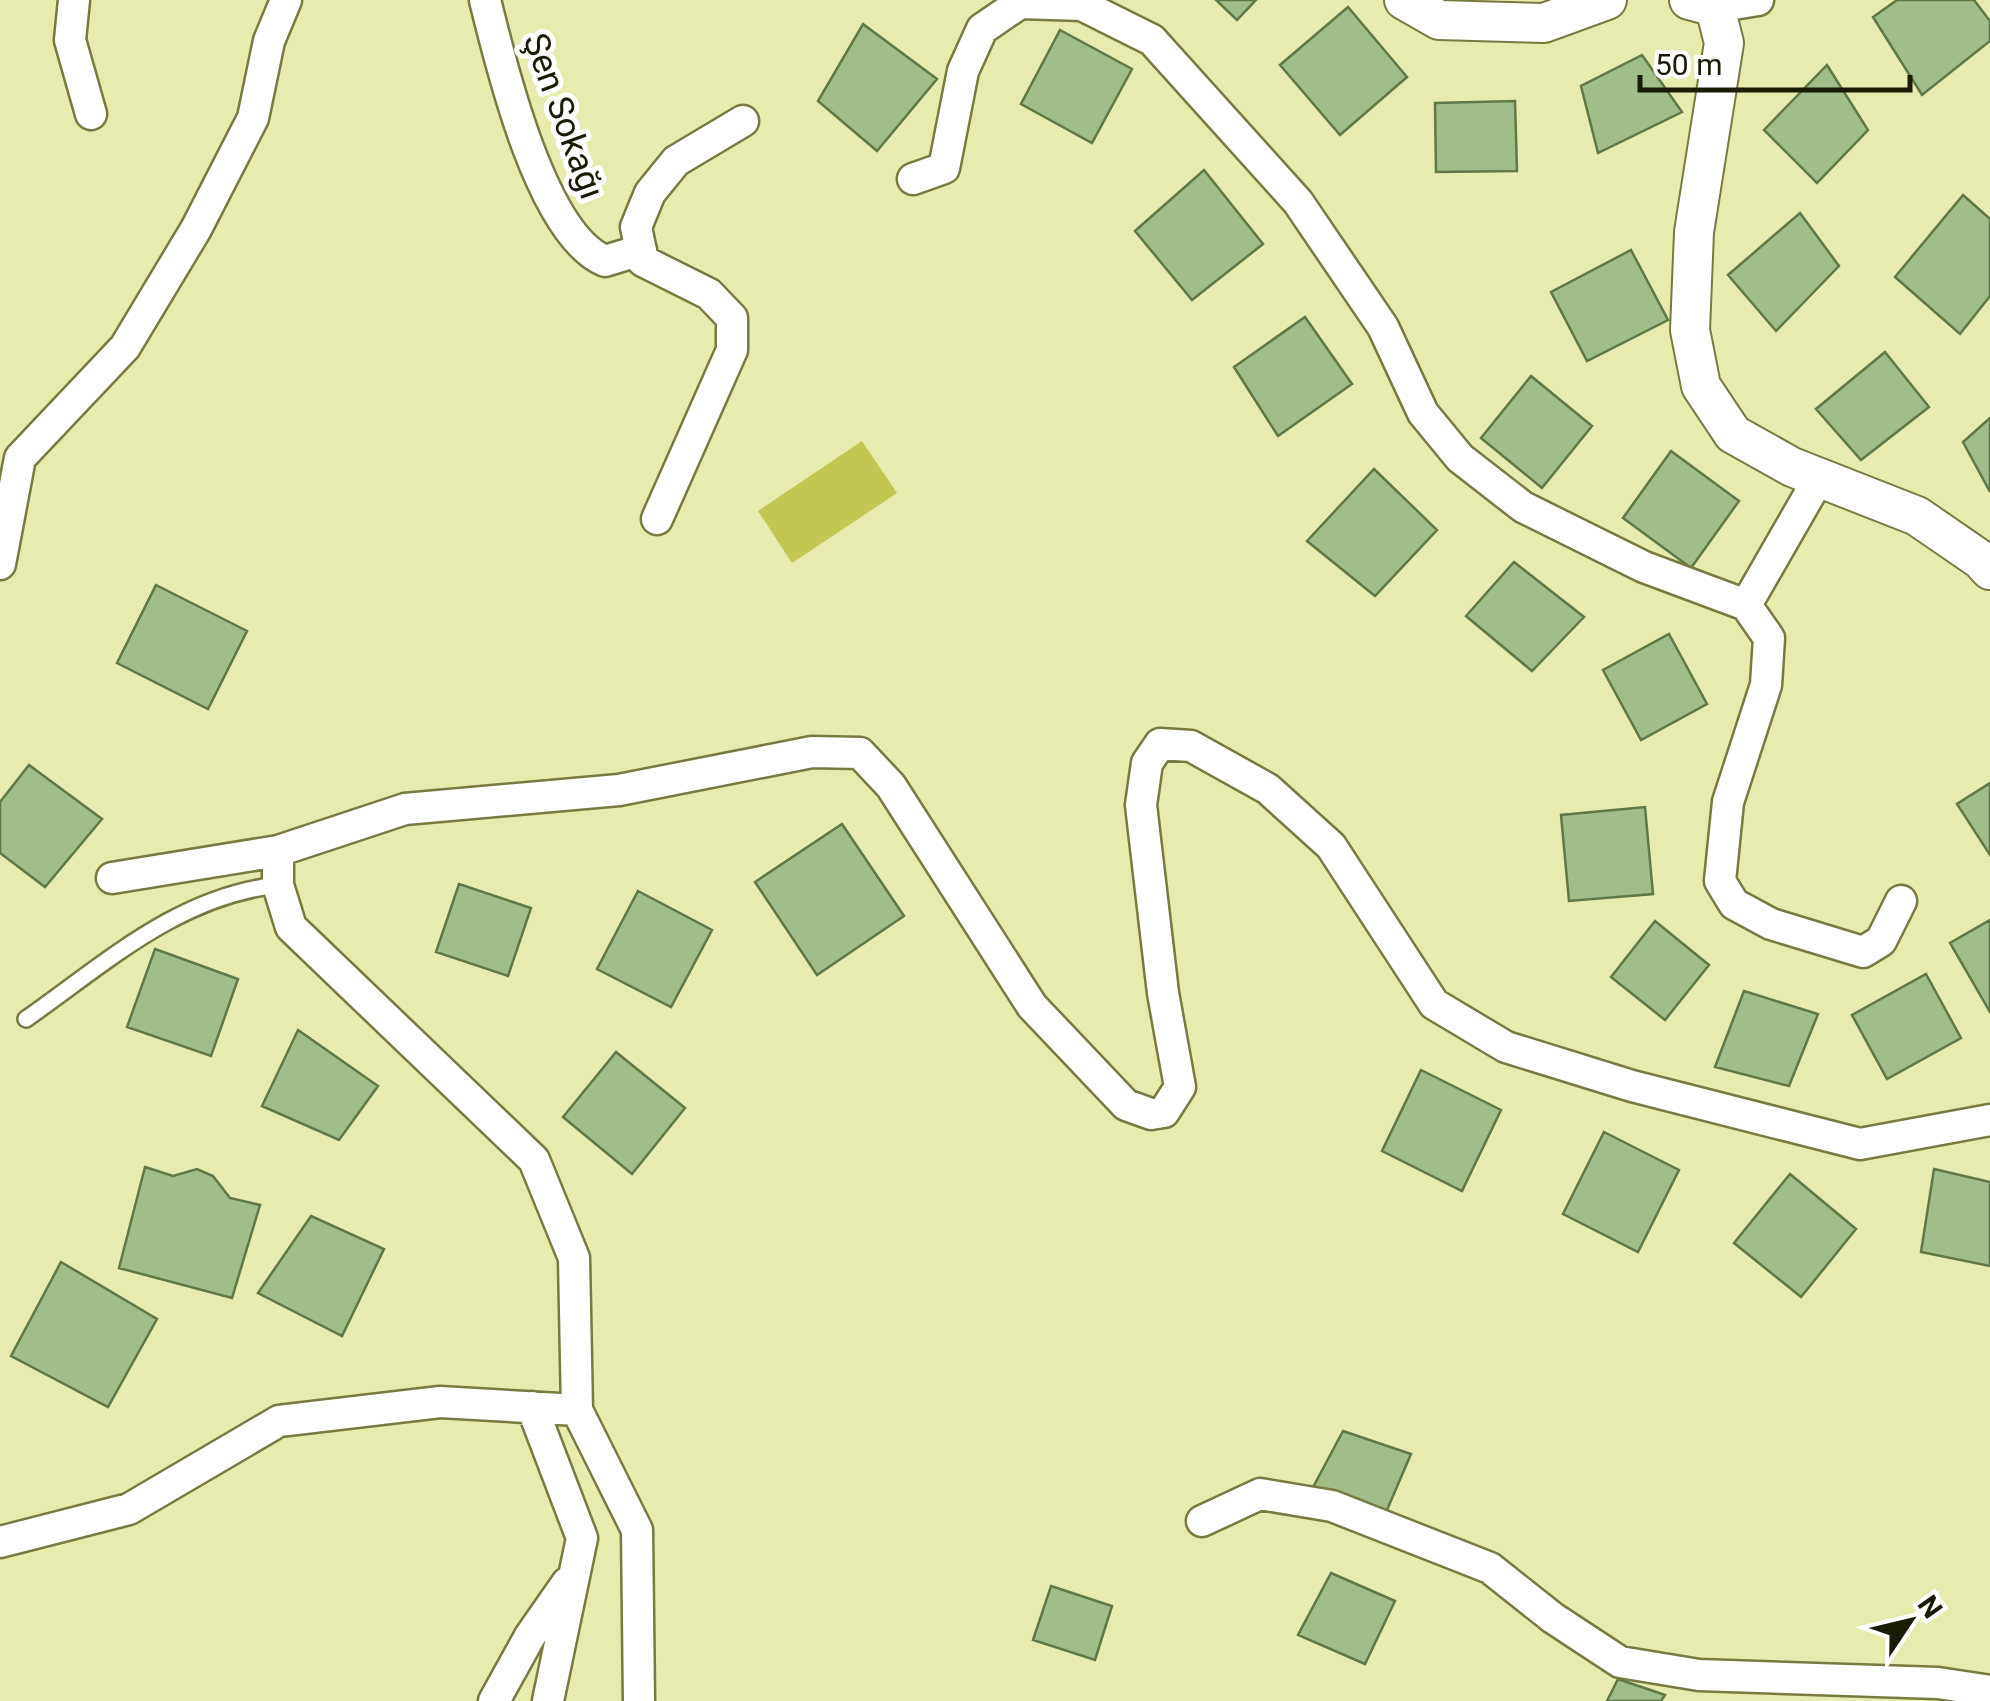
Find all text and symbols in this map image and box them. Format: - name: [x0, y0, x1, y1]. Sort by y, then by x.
- street label: Şen Sokağı: [515, 28, 612, 205]
- scale bar: [1640, 30, 1910, 92]
- text: 50 m: [1655, 47, 1722, 82]
- north arrow: [1860, 1571, 1960, 1671]
- text: N: [1911, 1589, 1949, 1625]

